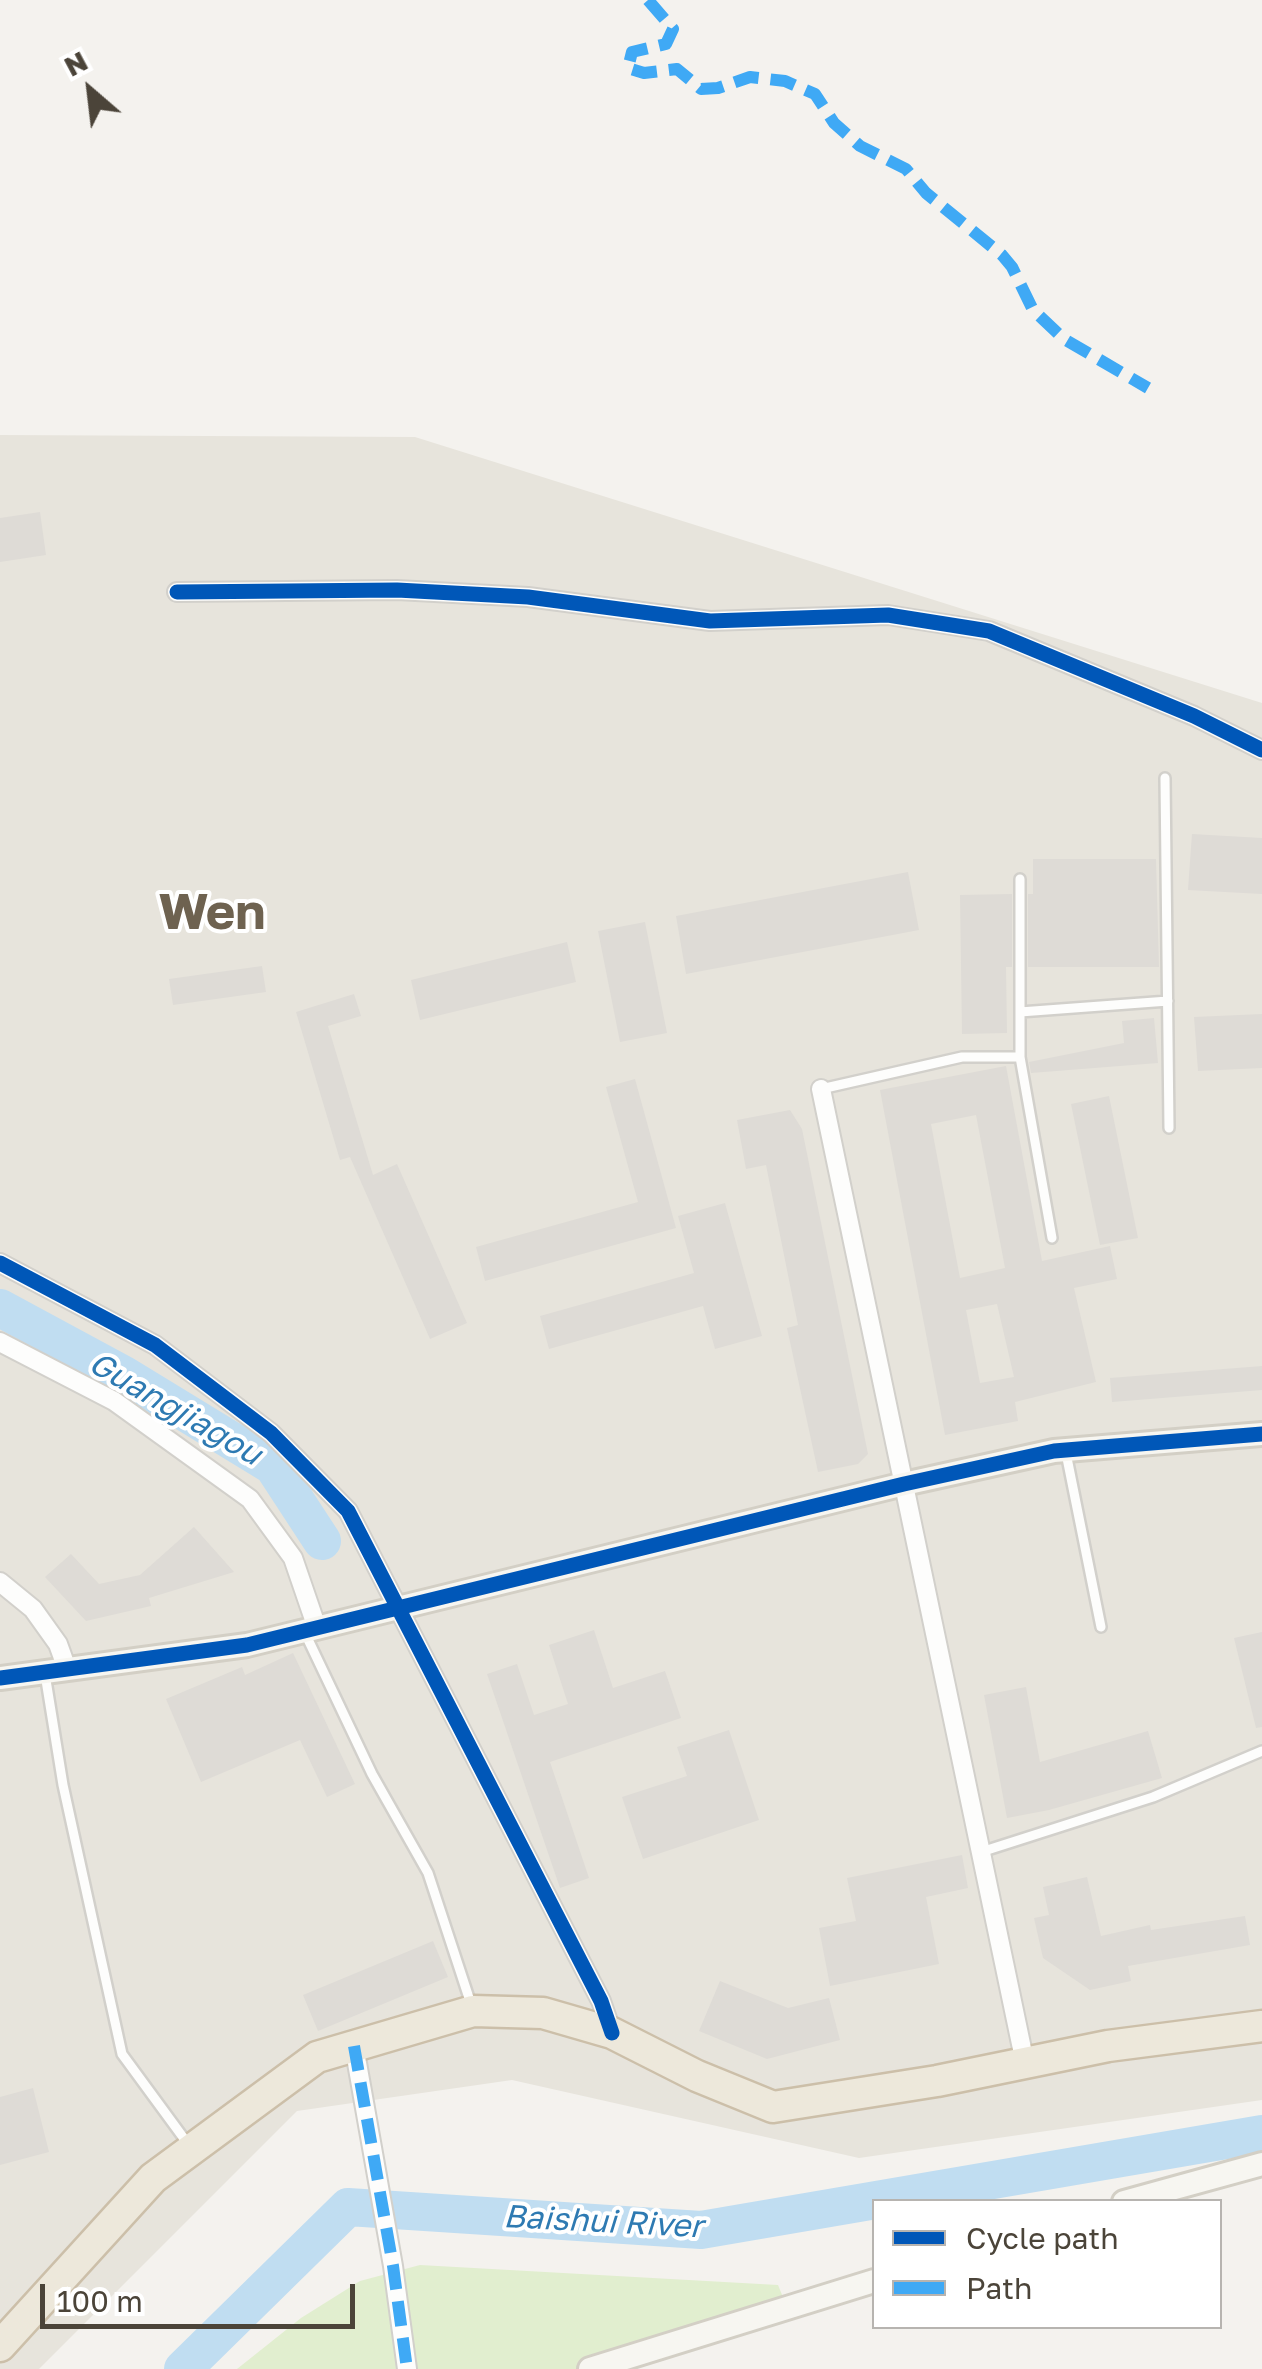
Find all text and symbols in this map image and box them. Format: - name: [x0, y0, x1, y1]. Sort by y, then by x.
- north arrow: [40, 40, 140, 140]
- text: N: [59, 44, 93, 83]
- district label: Wen: [158, 883, 266, 943]
- water label: Guangjiagou: [82, 1344, 268, 1474]
- water label: Baishui River: [502, 2198, 704, 2246]
- legend: [872, 2199, 1222, 2329]
- text: Cycle path: [966, 2220, 1119, 2256]
- scale bar: [45, 2264, 360, 2326]
- text: Path: [966, 2270, 1032, 2306]
- text: 100 m: [57, 2283, 143, 2319]

